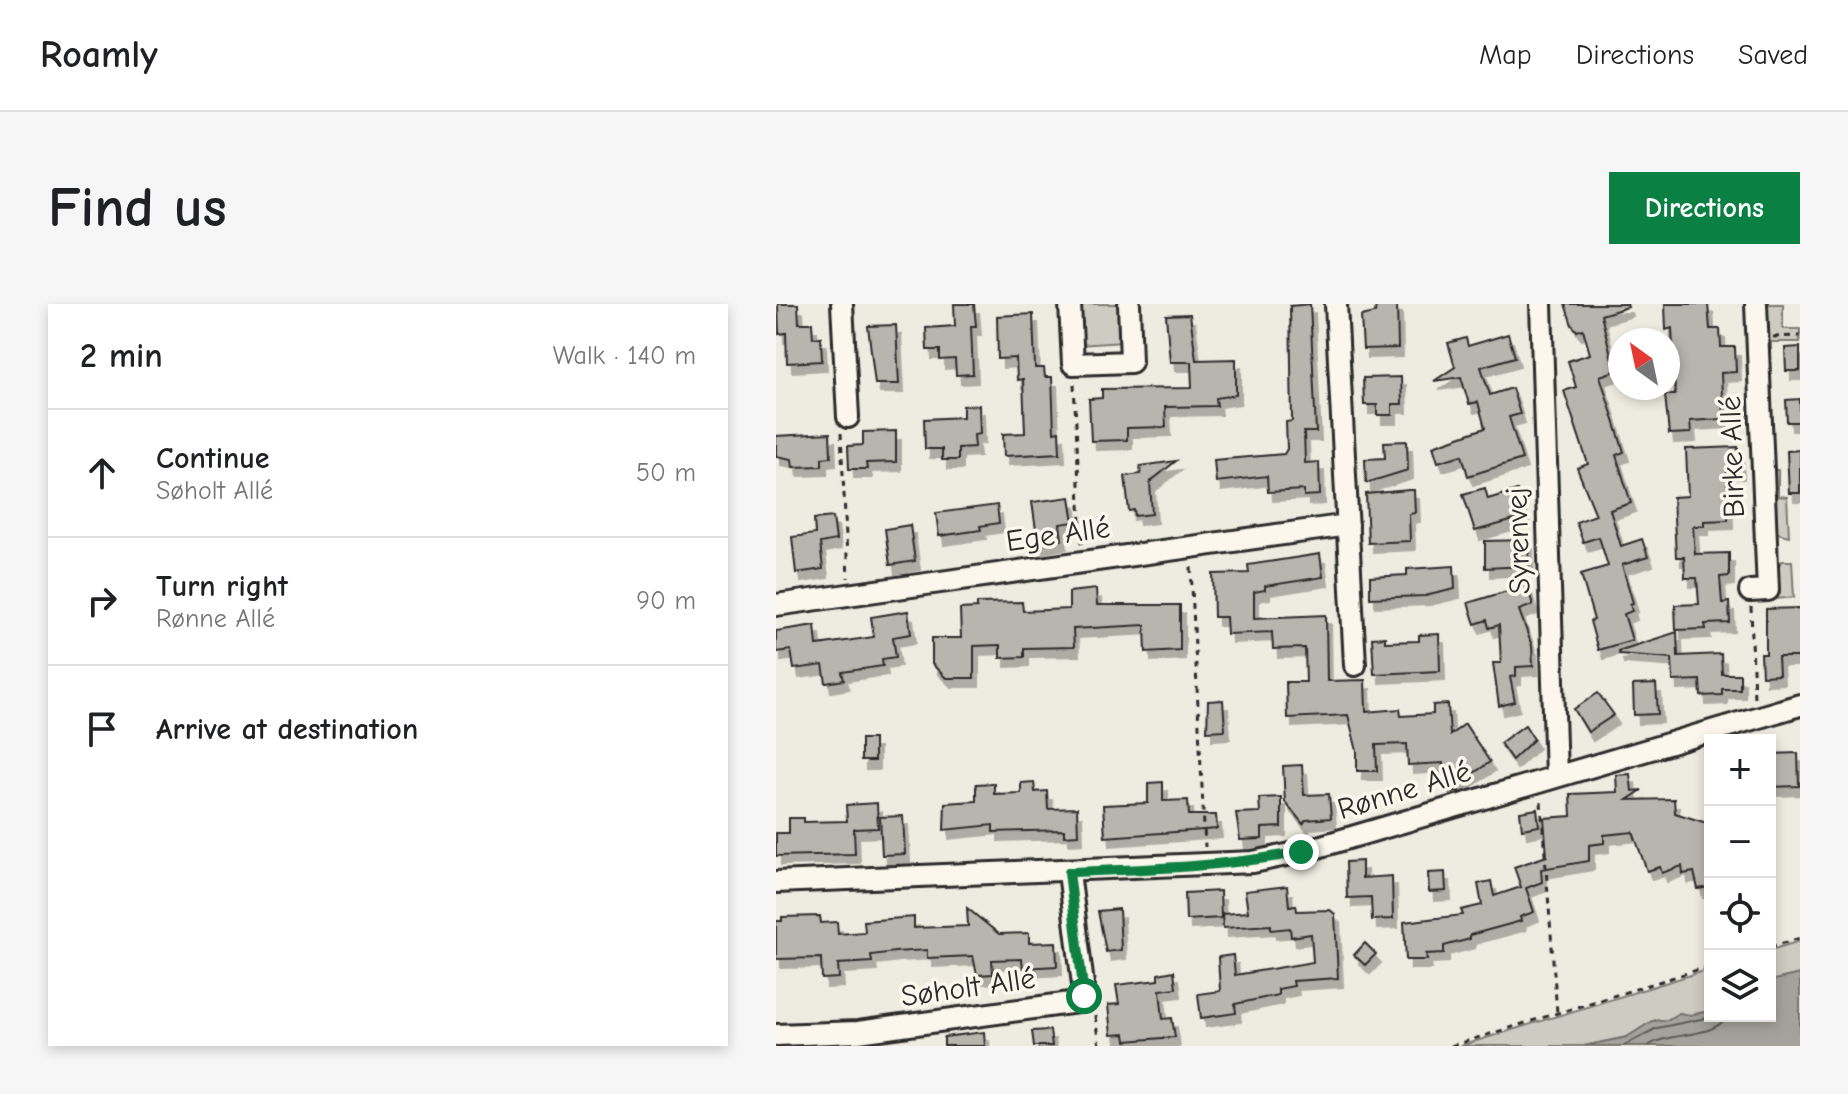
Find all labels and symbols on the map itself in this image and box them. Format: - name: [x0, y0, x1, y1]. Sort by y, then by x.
- north arrow: [1608, 328, 1680, 400]
- street label: Birke Allé: [1713, 395, 1752, 518]
- street label: Syrenvej: [1499, 487, 1538, 595]
- street label: Ege Allé: [1004, 510, 1112, 559]
- street label: Rønne Allé: [1333, 754, 1475, 827]
- route end: [1283, 834, 1319, 870]
- street label: Søholt Allé: [899, 961, 1037, 1014]
- route start: [1066, 978, 1102, 1014]

